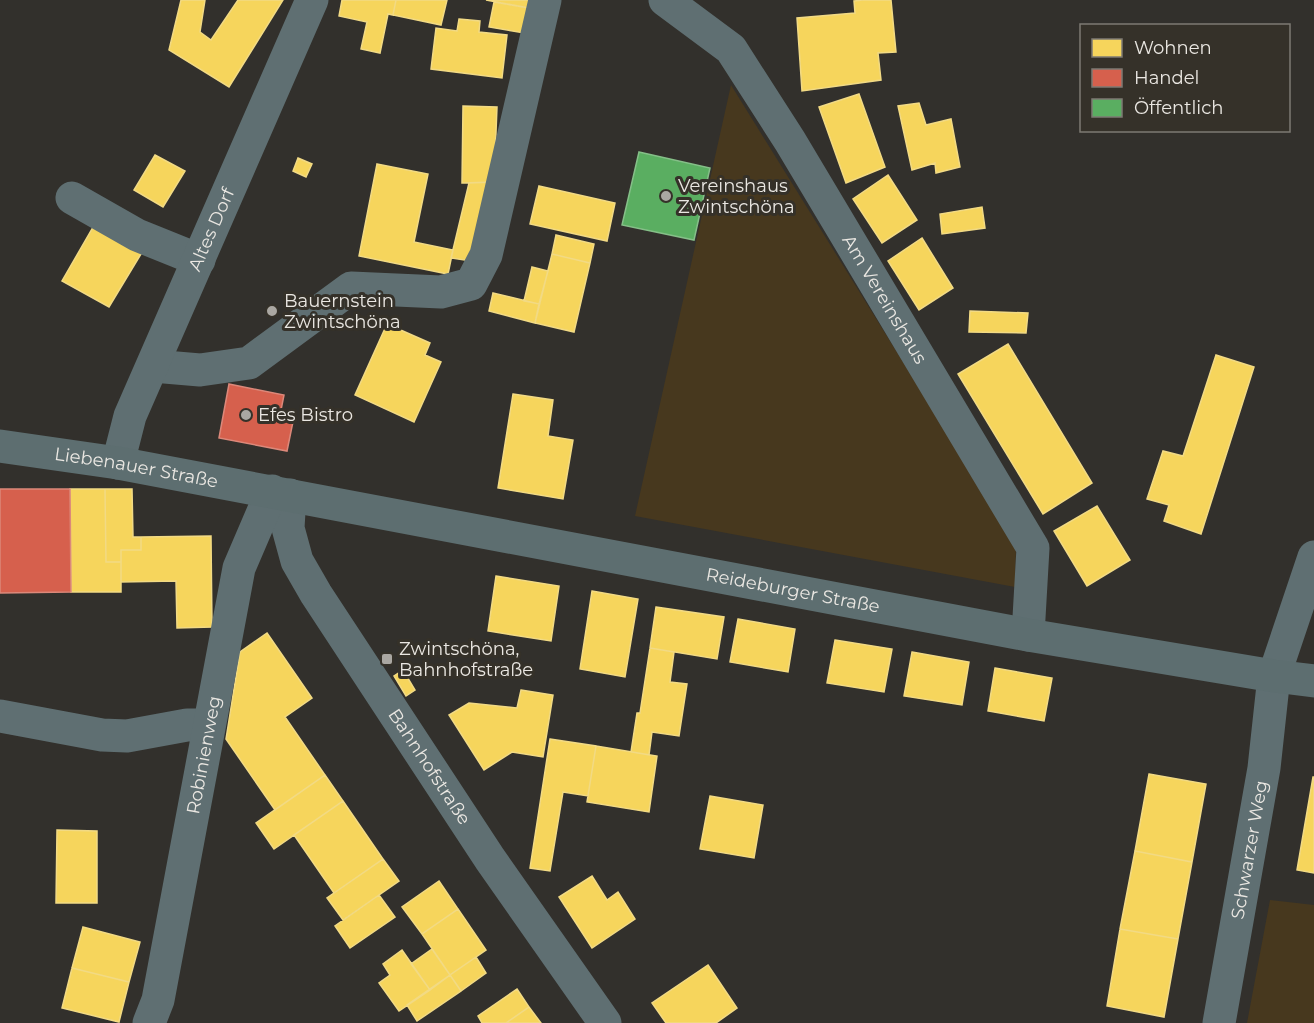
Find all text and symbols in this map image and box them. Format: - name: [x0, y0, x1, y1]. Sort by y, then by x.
- legend: [1080, 24, 1290, 132]
- text: Wohnen: [1134, 37, 1212, 59]
- text: Handel: [1134, 67, 1199, 89]
- text: Öffentlich: [1134, 97, 1223, 119]
- place label: Vereinshaus Zwintschöna: [678, 175, 795, 218]
- street label: Altes Dorf: [184, 184, 240, 274]
- marker: Vereinshaus Zwintschöna: [659, 189, 673, 203]
- street label: Am Vereinshaus: [838, 231, 932, 368]
- place label: Bauernstein Zwintschöna: [284, 290, 401, 333]
- marker: Bauernstein Zwintschöna: [265, 304, 279, 318]
- place label: Efes Bistro: [258, 404, 353, 426]
- marker: Efes Bistro: [239, 408, 253, 422]
- street label: Liebenauer Straße: [53, 443, 220, 493]
- street label: Reideburger Straße: [704, 563, 882, 618]
- place label: Zwintschöna, Bahnhofstraße: [399, 638, 533, 681]
- marker: Zwintschöna, Bahnhofstraße: [380, 652, 394, 666]
- street label: Robinienweg: [182, 694, 226, 816]
- street label: Bahnhofstraße: [383, 705, 476, 829]
- street label: Schwarzer Weg: [1227, 779, 1273, 921]

